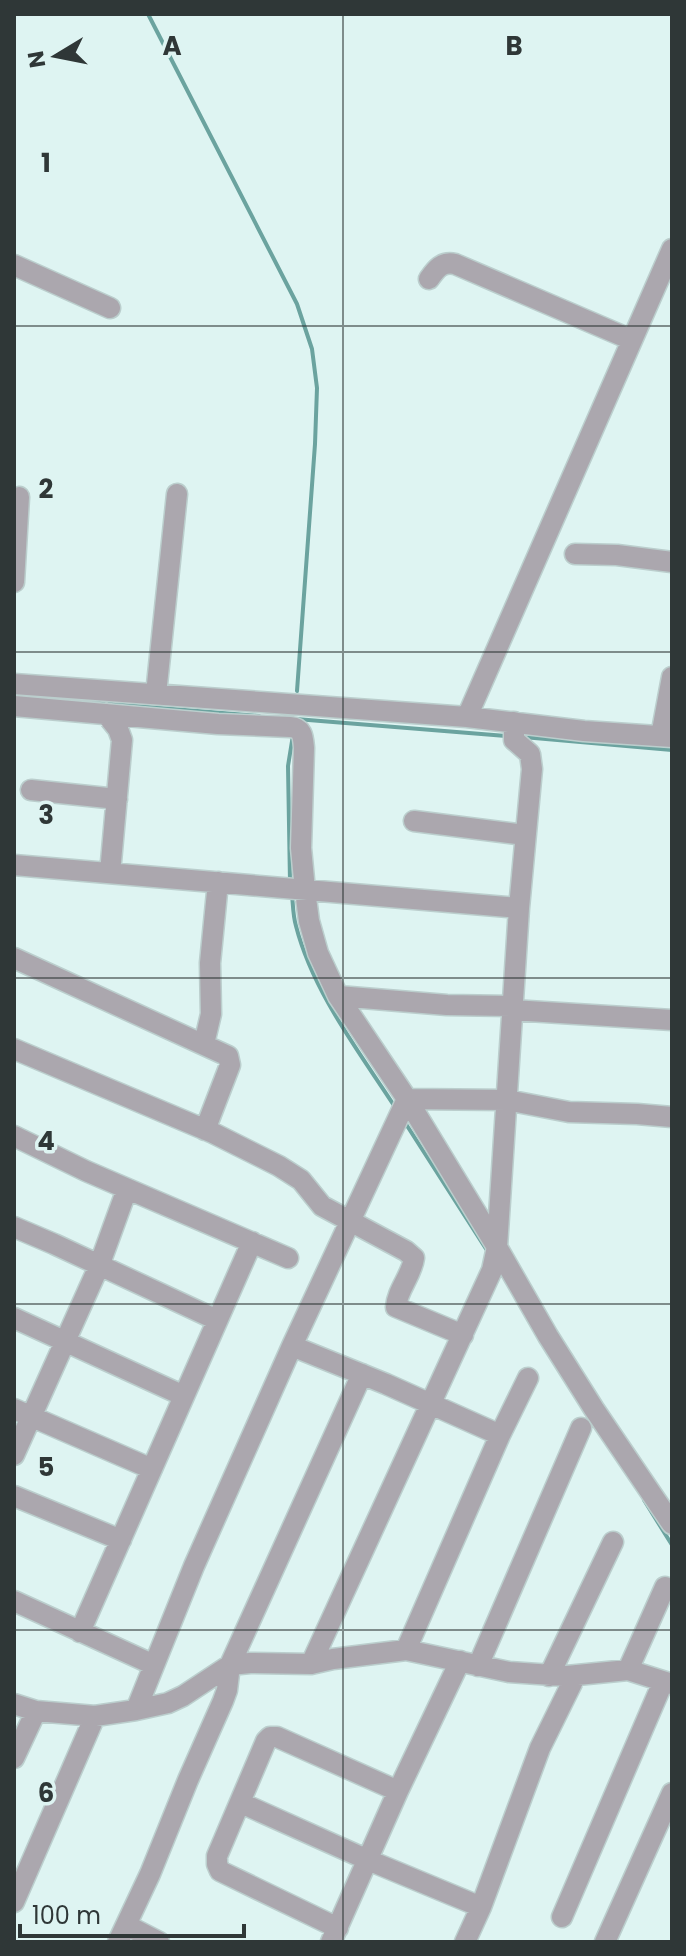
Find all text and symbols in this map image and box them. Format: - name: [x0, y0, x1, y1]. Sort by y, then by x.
- north arrow: [16, 16, 96, 96]
- text: A: [162, 28, 182, 64]
- text: B: [505, 28, 523, 64]
- text: N: [20, 49, 53, 70]
- text: 1: [41, 145, 51, 181]
- text: 2: [39, 471, 54, 507]
- text: 3: [38, 797, 54, 833]
- text: 4: [37, 1123, 55, 1159]
- text: 5: [38, 1449, 54, 1485]
- text: 6: [38, 1775, 54, 1811]
- scale bar: [20, 1888, 244, 1938]
- text: 100 m: [32, 1899, 101, 1932]

